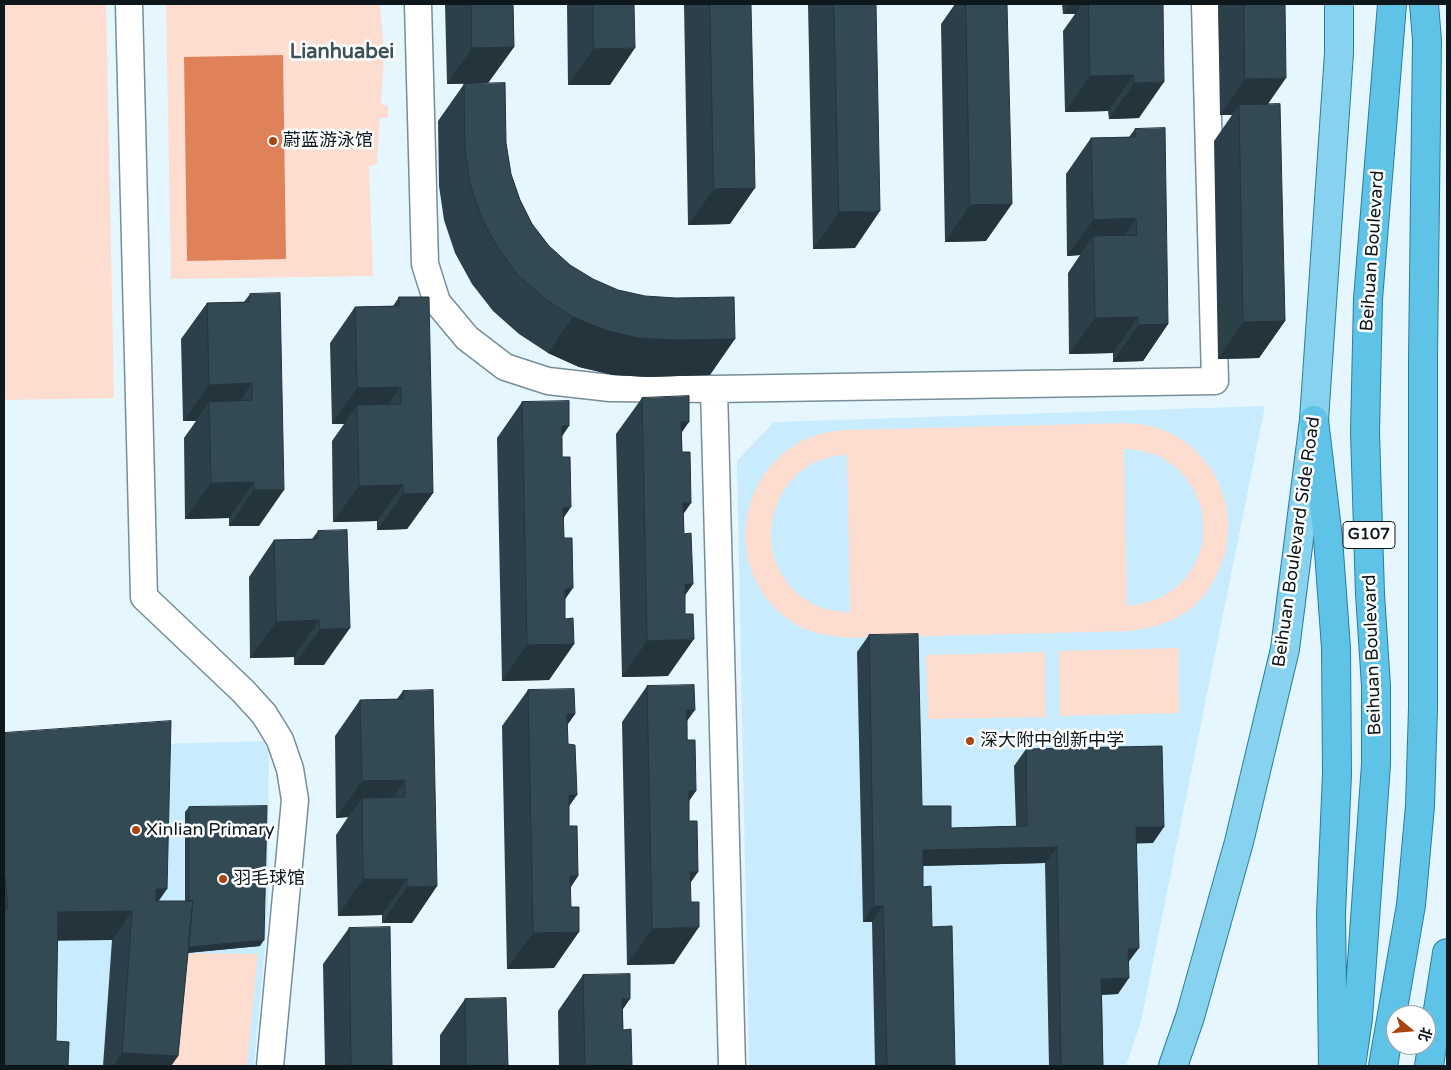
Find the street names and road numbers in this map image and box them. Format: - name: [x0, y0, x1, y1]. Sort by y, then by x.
- street label: Beihuan Boulevard: [1357, 170, 1389, 332]
- street label: Beihuan Boulevard Side Road: [1269, 415, 1325, 669]
- road number: G107: [1343, 522, 1395, 548]
- street label: Beihuan Boulevard: [1359, 574, 1387, 736]

